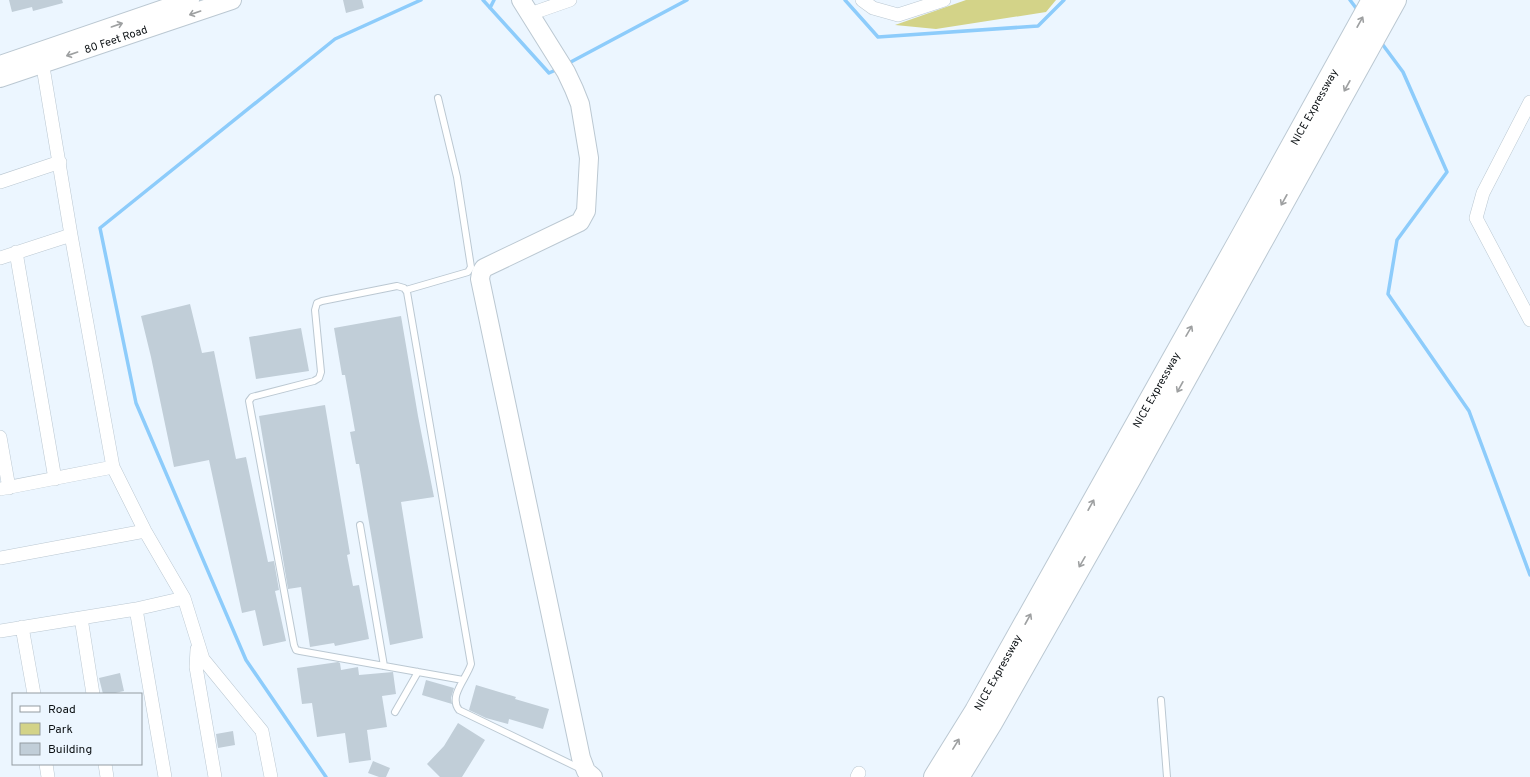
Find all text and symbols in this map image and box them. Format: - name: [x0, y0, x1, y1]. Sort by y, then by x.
- one-way arrow: [189, 9, 201, 17]
- one-way arrow: [1357, 16, 1365, 28]
- one-way arrow: [110, 21, 123, 28]
- street label: 80 Feet Road: [83, 23, 149, 57]
- one-way arrow: [66, 51, 79, 58]
- street label: NICE Expressway: [1288, 66, 1342, 148]
- one-way arrow: [1343, 80, 1350, 92]
- one-way arrow: [1280, 194, 1287, 206]
- one-way arrow: [1186, 325, 1193, 337]
- street label: NICE Expressway: [1130, 350, 1184, 431]
- one-way arrow: [1176, 381, 1184, 393]
- one-way arrow: [1087, 499, 1095, 511]
- one-way arrow: [1078, 556, 1086, 568]
- one-way arrow: [1024, 613, 1032, 625]
- street label: NICE Expressway: [972, 632, 1026, 713]
- legend: [12, 693, 142, 765]
- text: Road: [48, 702, 76, 718]
- text: Park: [48, 722, 73, 738]
- one-way arrow: [952, 738, 960, 750]
- text: Building: [48, 742, 92, 758]

